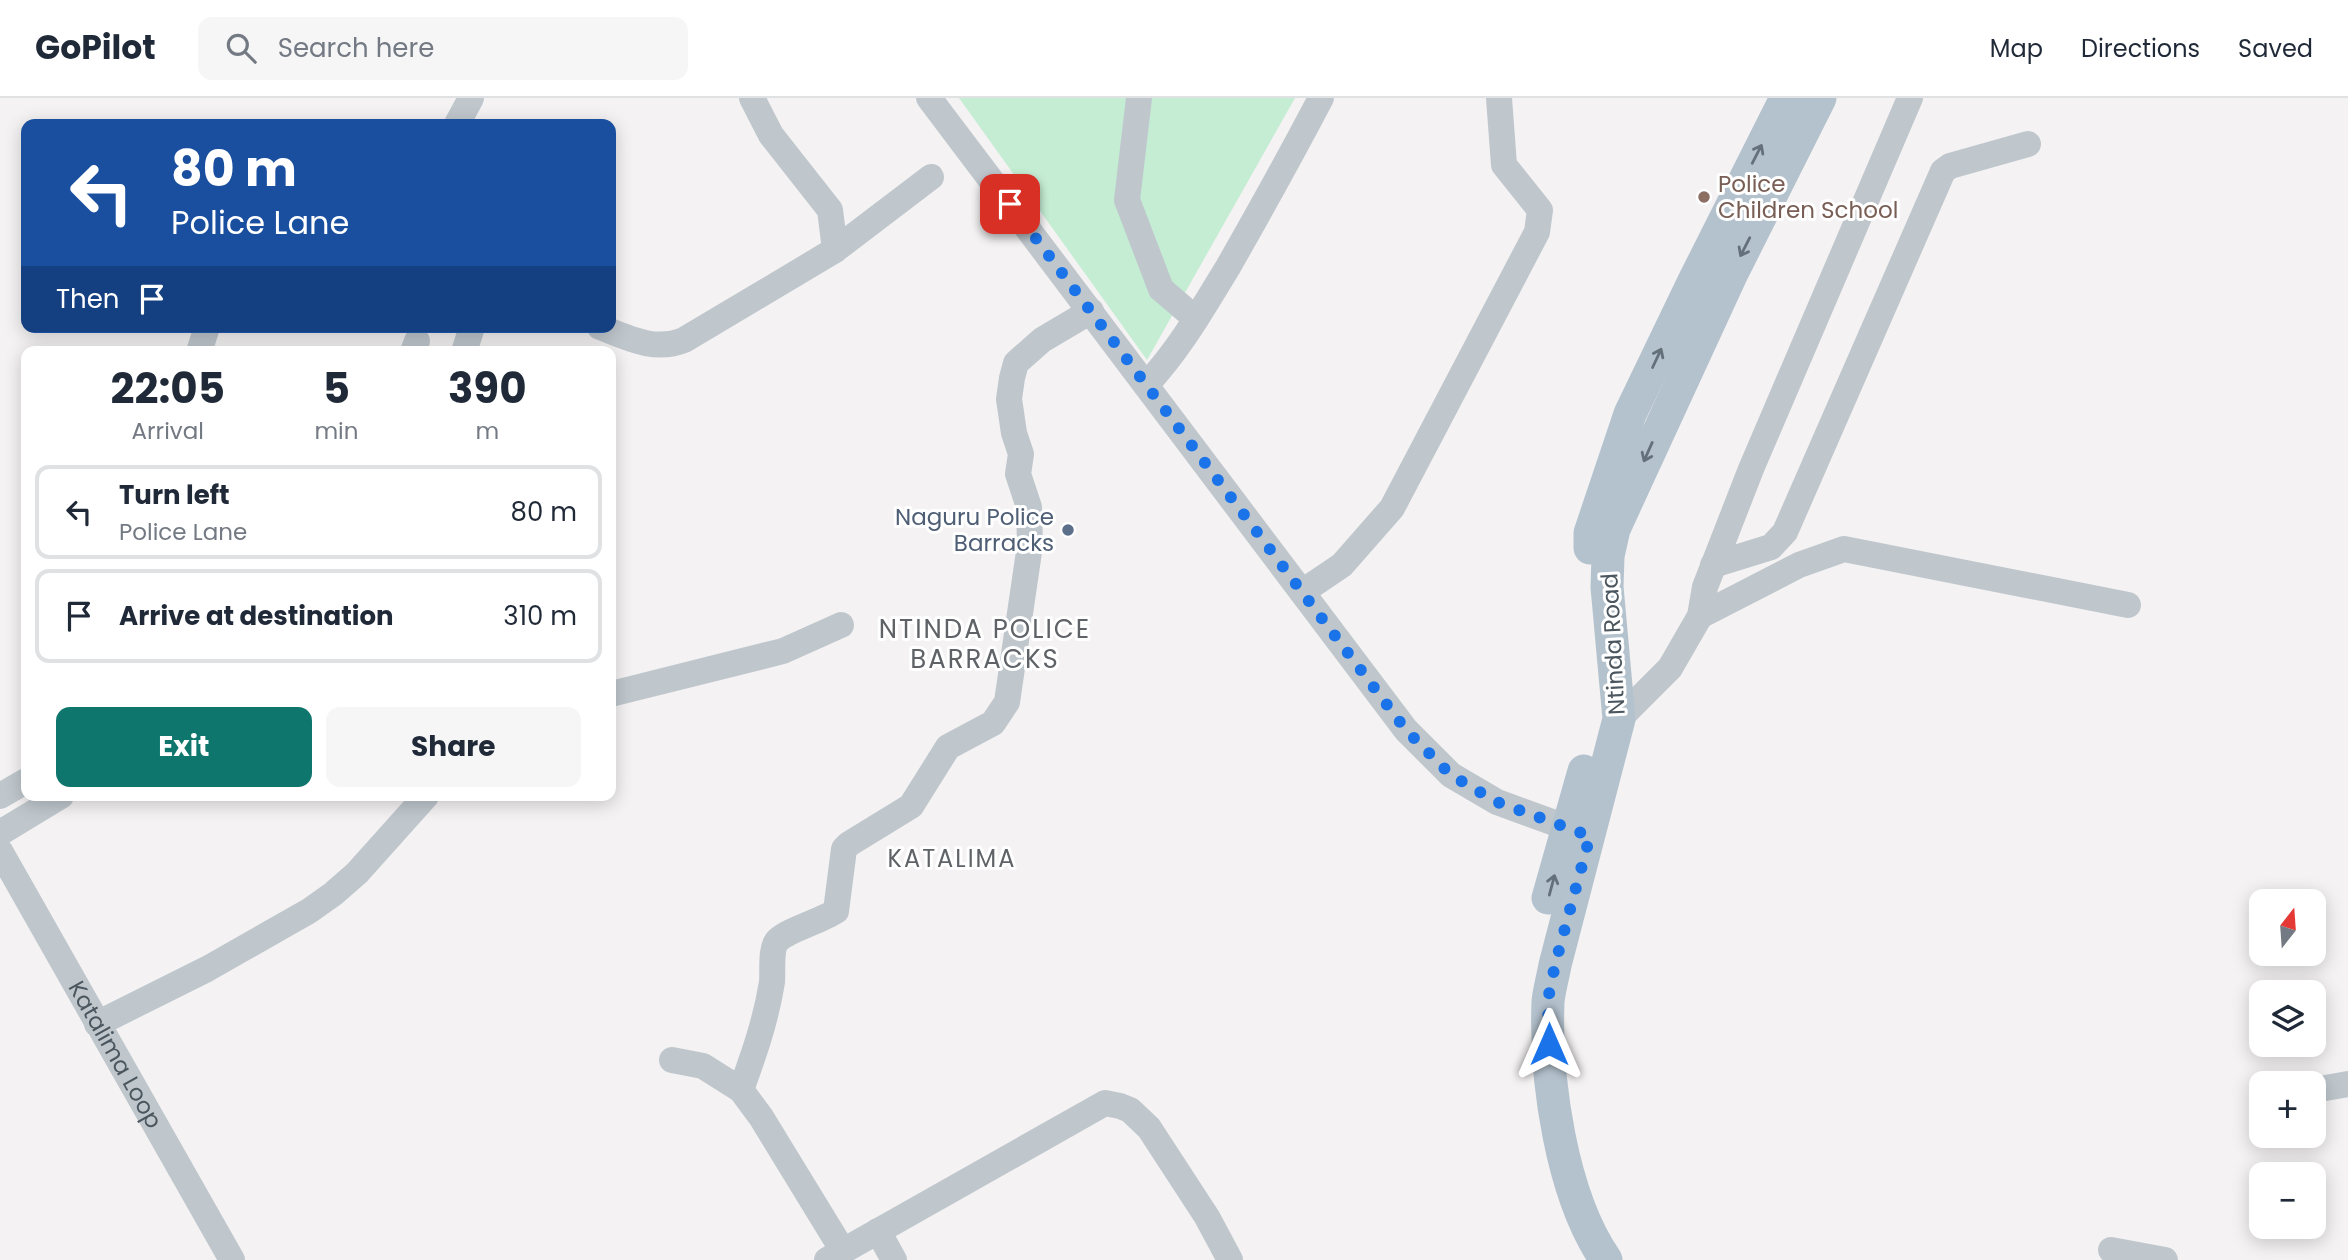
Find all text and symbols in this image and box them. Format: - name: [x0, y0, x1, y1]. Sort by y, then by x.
- search box: [198, 17, 688, 80]
- text: GoPilot: [35, 24, 156, 71]
- icon: search: [222, 29, 260, 67]
- text: Search here: [278, 30, 434, 66]
- text: Map: [1990, 32, 2043, 65]
- text: Directions: [2081, 32, 2200, 65]
- text: Saved: [2238, 32, 2313, 65]
- text: 80 m: [171, 135, 297, 203]
- one-way arrow: [1751, 144, 1765, 165]
- icon: left: [56, 147, 147, 238]
- place label: Police Children School: [1718, 168, 1898, 226]
- pin: [980, 174, 1040, 234]
- icon: arrive: [991, 185, 1029, 223]
- marker: Police Children School: [1696, 189, 1712, 205]
- text: Police Lane: [171, 200, 349, 245]
- one-way arrow: [1737, 236, 1751, 257]
- icon: arrive: [133, 280, 171, 318]
- text: Then: [56, 281, 119, 317]
- one-way arrow: [1651, 348, 1664, 369]
- text: 22:05: [110, 359, 225, 418]
- text: 5: [323, 359, 350, 418]
- text: 390: [448, 359, 527, 418]
- text: Arrival: [131, 415, 204, 447]
- text: min: [314, 415, 359, 447]
- text: m: [475, 415, 499, 447]
- one-way arrow: [1641, 441, 1654, 463]
- text: Turn left: [119, 477, 230, 513]
- icon: left: [60, 493, 98, 531]
- text: 80 m: [511, 494, 577, 530]
- place label: Naguru Police Barracks: [895, 501, 1054, 559]
- text: Police Lane: [119, 516, 247, 548]
- marker: Naguru Police Barracks: [1060, 522, 1076, 538]
- street label: Ntinda Road: [1593, 572, 1633, 716]
- icon: arrive: [60, 597, 98, 635]
- text: Arrive at destination: [119, 598, 394, 634]
- text: 310 m: [503, 598, 577, 634]
- district label: NTINDA POLICE BARRACKS: [879, 611, 1091, 677]
- button: Exit: [56, 707, 312, 787]
- button: Share: [326, 707, 581, 787]
- district label: KATALIMA: [888, 842, 1016, 875]
- one-way arrow: [1546, 874, 1559, 897]
- north arrow: [2249, 889, 2326, 966]
- map controls: [2249, 889, 2326, 1239]
- street label: Katalima Loop: [61, 975, 170, 1134]
- button: layers: [2249, 980, 2326, 1057]
- position arrow: [1512, 1007, 1586, 1081]
- button: +: [2249, 1071, 2326, 1148]
- button: −: [2249, 1162, 2326, 1239]

